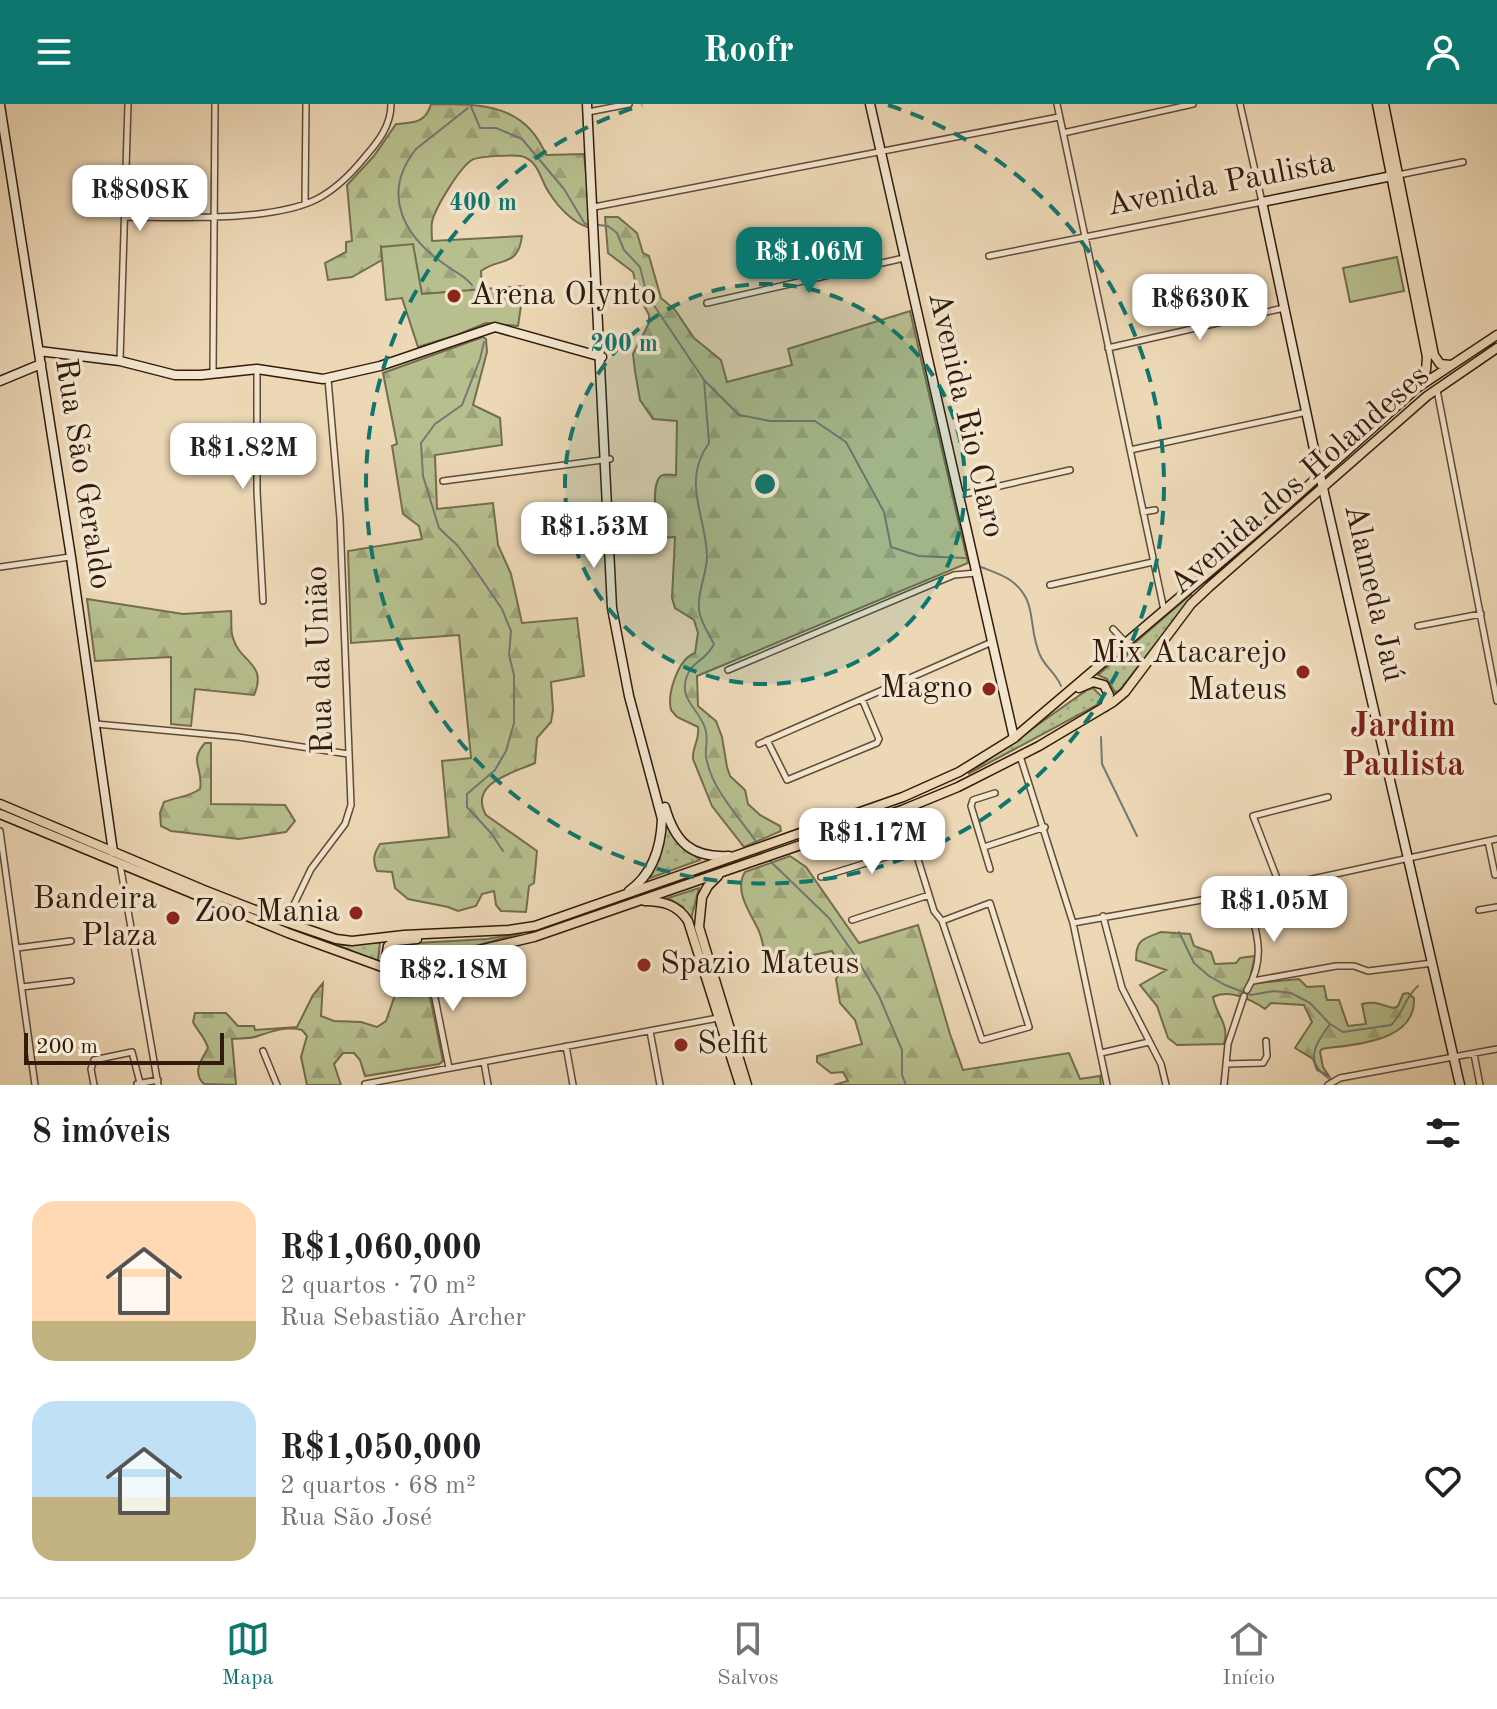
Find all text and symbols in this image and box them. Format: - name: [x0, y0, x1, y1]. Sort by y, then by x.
- icon: menu: [32, 30, 76, 74]
- icon: person: [1421, 30, 1465, 74]
- text: Roofr: [703, 34, 794, 70]
- street label: Avenida Paulista: [1104, 147, 1338, 223]
- pin: R$808K: [75, 165, 205, 233]
- text: R$808K: [90, 178, 190, 204]
- text: 400 m: [449, 192, 517, 216]
- pin: R$1.06M: [735, 227, 883, 295]
- text: R$1.06M: [754, 240, 864, 266]
- pin: R$630K: [1135, 274, 1265, 342]
- place label: Arena Olynto: [470, 280, 657, 312]
- marker: Arena Olynto: [445, 287, 463, 305]
- text: R$630K: [1150, 287, 1250, 313]
- street label: Avenida Rio Claro: [921, 289, 1009, 541]
- text: 200 m: [590, 333, 658, 357]
- street label: Rua São Geraldo: [48, 356, 116, 592]
- street label: Avenida dos Holandeses: [1164, 360, 1436, 602]
- pin: R$1.82M: [169, 423, 317, 491]
- text: R$1.82M: [188, 436, 298, 462]
- centre of rings: [751, 470, 779, 498]
- street label: Alameda Jaú: [1337, 501, 1409, 685]
- pin: R$1.53M: [520, 502, 668, 570]
- text: R$1.53M: [539, 515, 649, 541]
- street label: Rua da União: [302, 565, 340, 755]
- place label: Mix Atacarejo Mateus: [1091, 638, 1287, 707]
- marker: Mix Atacarejo Mateus: [1294, 663, 1312, 681]
- place label: Magno: [880, 673, 973, 705]
- marker: Magno: [980, 680, 998, 698]
- district label: Jardim Paulista: [1341, 710, 1465, 783]
- pin: R$1.17M: [798, 808, 946, 876]
- text: R$1.17M: [817, 821, 927, 847]
- pin: R$1.05M: [1200, 876, 1348, 944]
- place label: Bandeira Plaza: [33, 884, 157, 953]
- text: R$1.05M: [1219, 889, 1329, 915]
- place label: Zoo Mania: [194, 897, 340, 929]
- marker: Zoo Mania: [347, 904, 365, 922]
- marker: Bandeira Plaza: [164, 909, 182, 927]
- pin: R$2.18M: [379, 945, 527, 1013]
- place label: Spazio Mateus: [660, 949, 859, 981]
- marker: Spazio Mateus: [635, 956, 653, 974]
- text: R$2.18M: [398, 958, 508, 984]
- scale bar: [24, 1029, 224, 1065]
- place label: Selfit: [697, 1029, 768, 1061]
- text: 200 m: [36, 1036, 98, 1058]
- marker: Selfit: [672, 1036, 690, 1054]
- icon: filters: [1421, 1111, 1465, 1155]
- text: 8 imóveis: [32, 1116, 170, 1150]
- text: R$1,060,000: [280, 1232, 482, 1266]
- icon: home: [96, 1233, 192, 1329]
- icon: heart: [1421, 1259, 1465, 1303]
- text: 2 quartos · 70 m²: [280, 1273, 476, 1299]
- text: Rua Sebastião Archer: [280, 1305, 526, 1331]
- text: R$1,050,000: [280, 1432, 482, 1466]
- icon: home: [96, 1433, 192, 1529]
- icon: heart: [1421, 1459, 1465, 1503]
- text: 2 quartos · 68 m²: [280, 1473, 476, 1499]
- text: Rua São José: [280, 1505, 432, 1531]
- tab: Mapa: [222, 1617, 273, 1692]
- tab: Salvos: [717, 1617, 779, 1692]
- tab: Início: [1222, 1617, 1275, 1692]

